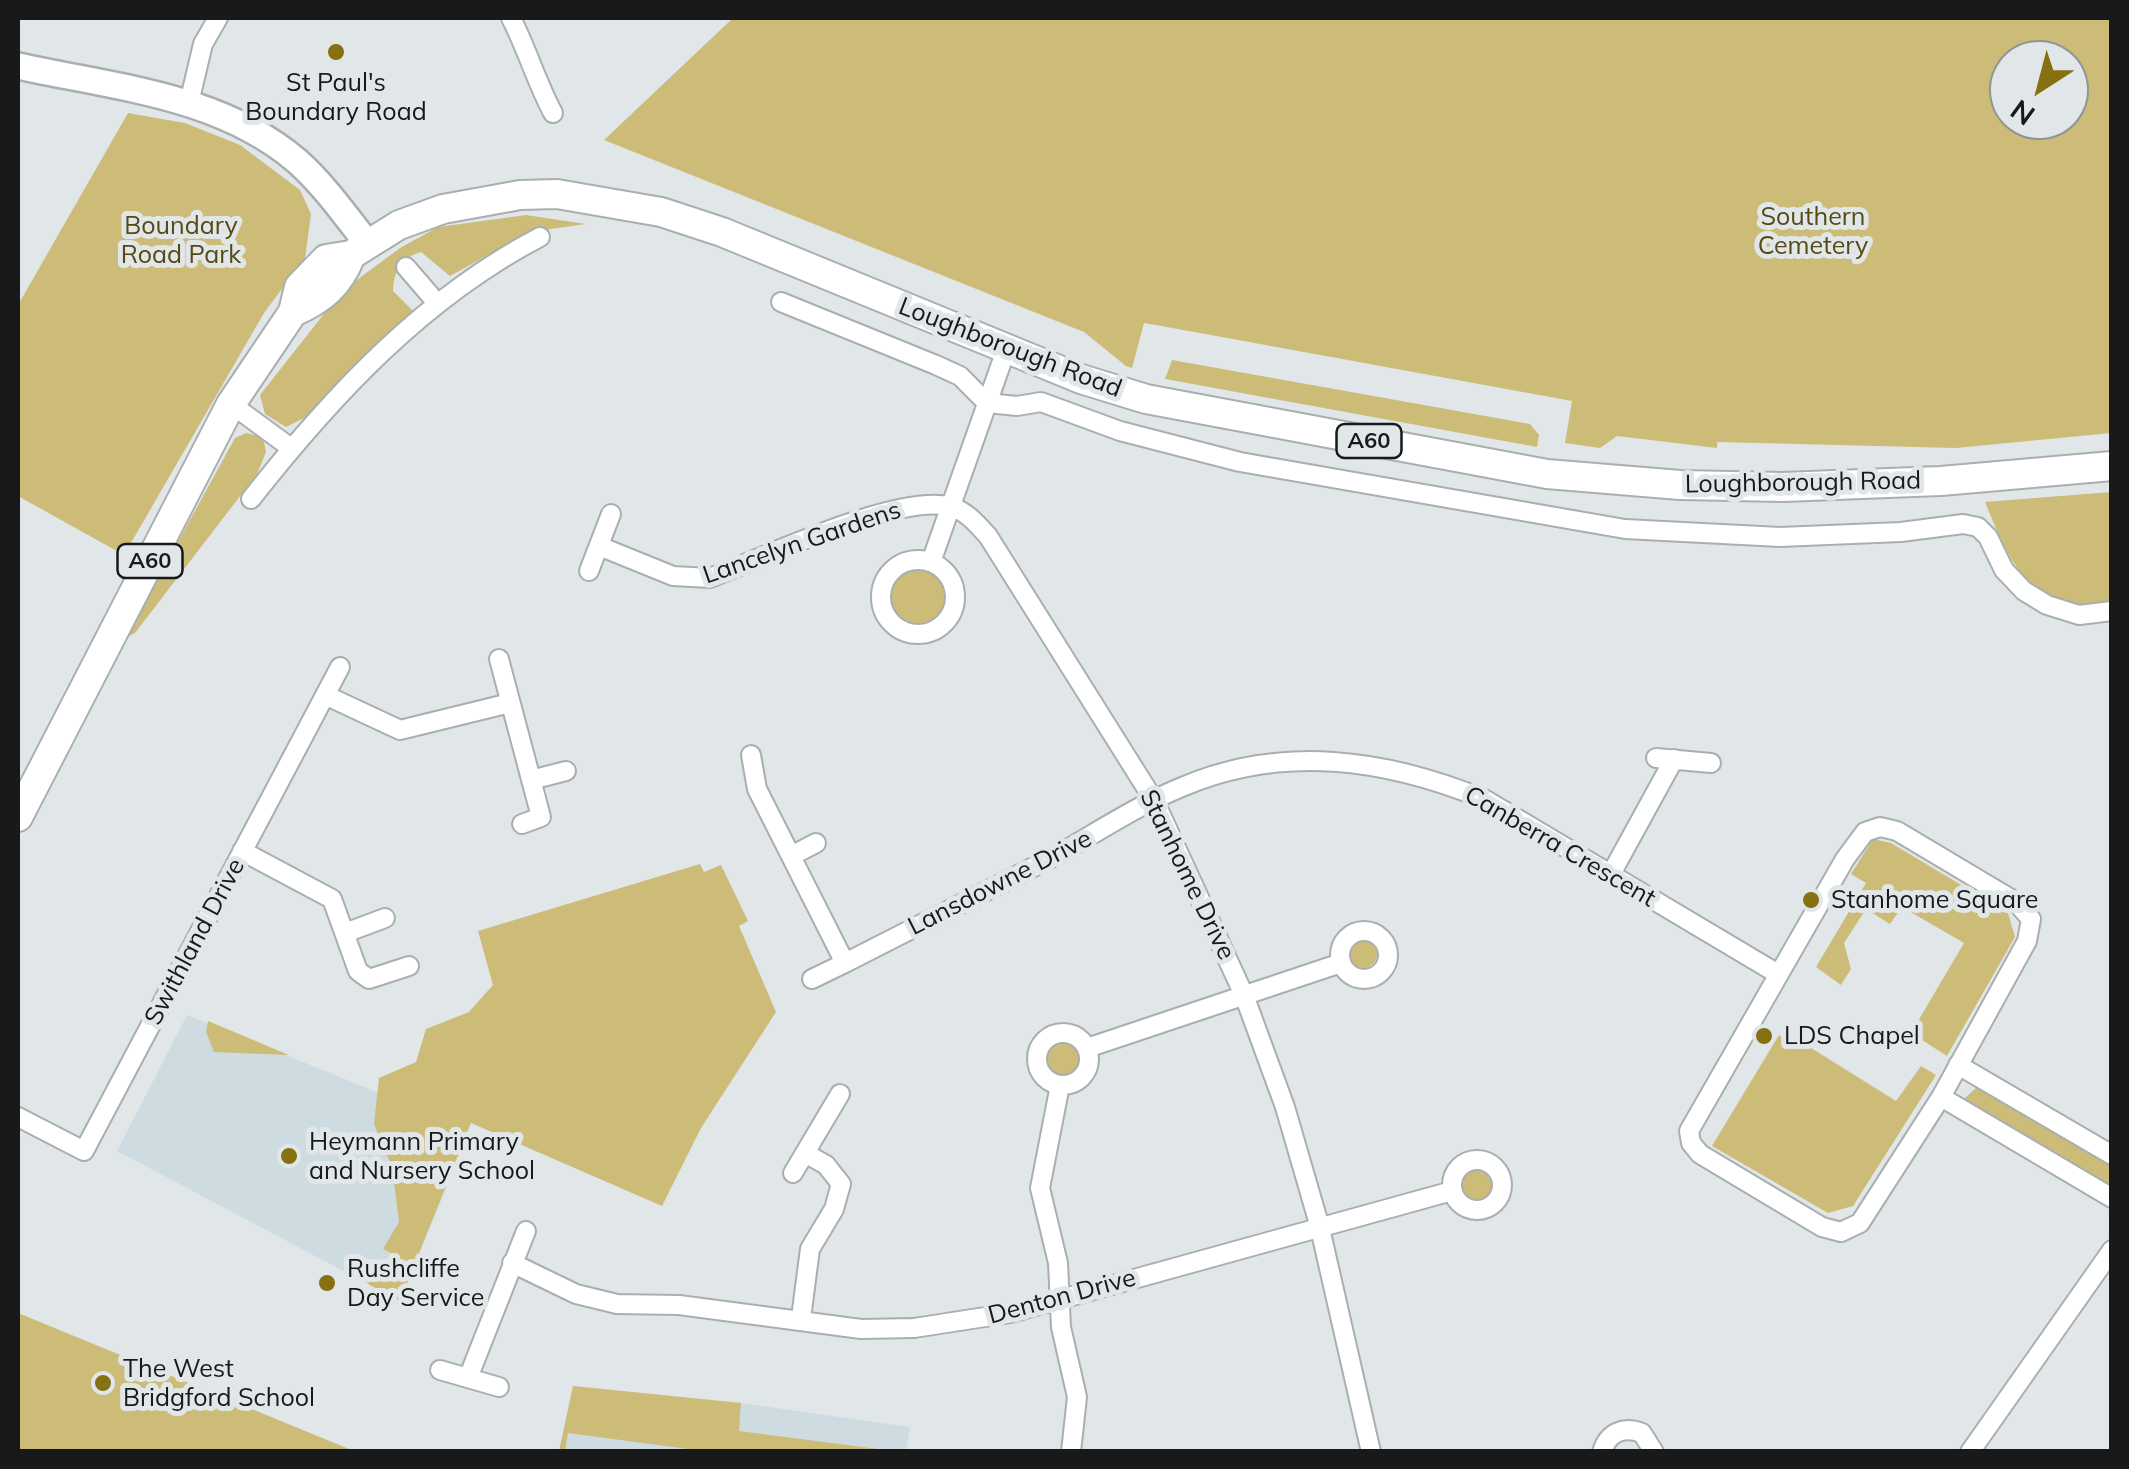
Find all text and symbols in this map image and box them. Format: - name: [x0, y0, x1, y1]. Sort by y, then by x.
- north arrow: [1989, 40, 2089, 140]
- marker: St Paul's Boundary Road: [325, 41, 347, 63]
- place label: St Paul's Boundary Road: [245, 68, 427, 127]
- text: N: [2003, 93, 2041, 133]
- park label: Southern Cemetery: [1758, 202, 1868, 261]
- park label: Boundary Road Park: [121, 211, 241, 270]
- street label: Loughborough Road: [894, 292, 1126, 404]
- road number: A60: [1336, 424, 1402, 458]
- street label: Loughborough Road: [1685, 466, 1921, 500]
- street label: Lancelyn Gardens: [699, 495, 905, 591]
- road number: A60: [118, 544, 182, 578]
- street label: Canberra Crescent: [1459, 780, 1661, 914]
- street label: Stanhome Drive: [1133, 785, 1241, 965]
- street label: Lansdowne Drive: [903, 824, 1097, 942]
- street label: Swithland Drive: [139, 854, 251, 1030]
- place label: Stanhome Square: [1831, 885, 2038, 915]
- marker: Stanhome Square: [1800, 889, 1822, 911]
- place label: LDS Chapel: [1784, 1021, 1920, 1051]
- marker: LDS Chapel: [1753, 1025, 1775, 1047]
- place label: Heymann Primary and Nursery School: [309, 1127, 535, 1186]
- marker: Heymann Primary and Nursery School: [278, 1145, 300, 1167]
- place label: Rushcliffe Day Service: [347, 1254, 484, 1313]
- street label: Denton Drive: [985, 1263, 1139, 1331]
- marker: Rushcliffe Day Service: [316, 1272, 338, 1294]
- place label: The West Bridgford School: [123, 1354, 315, 1413]
- marker: The West Bridgford School: [92, 1372, 114, 1394]

